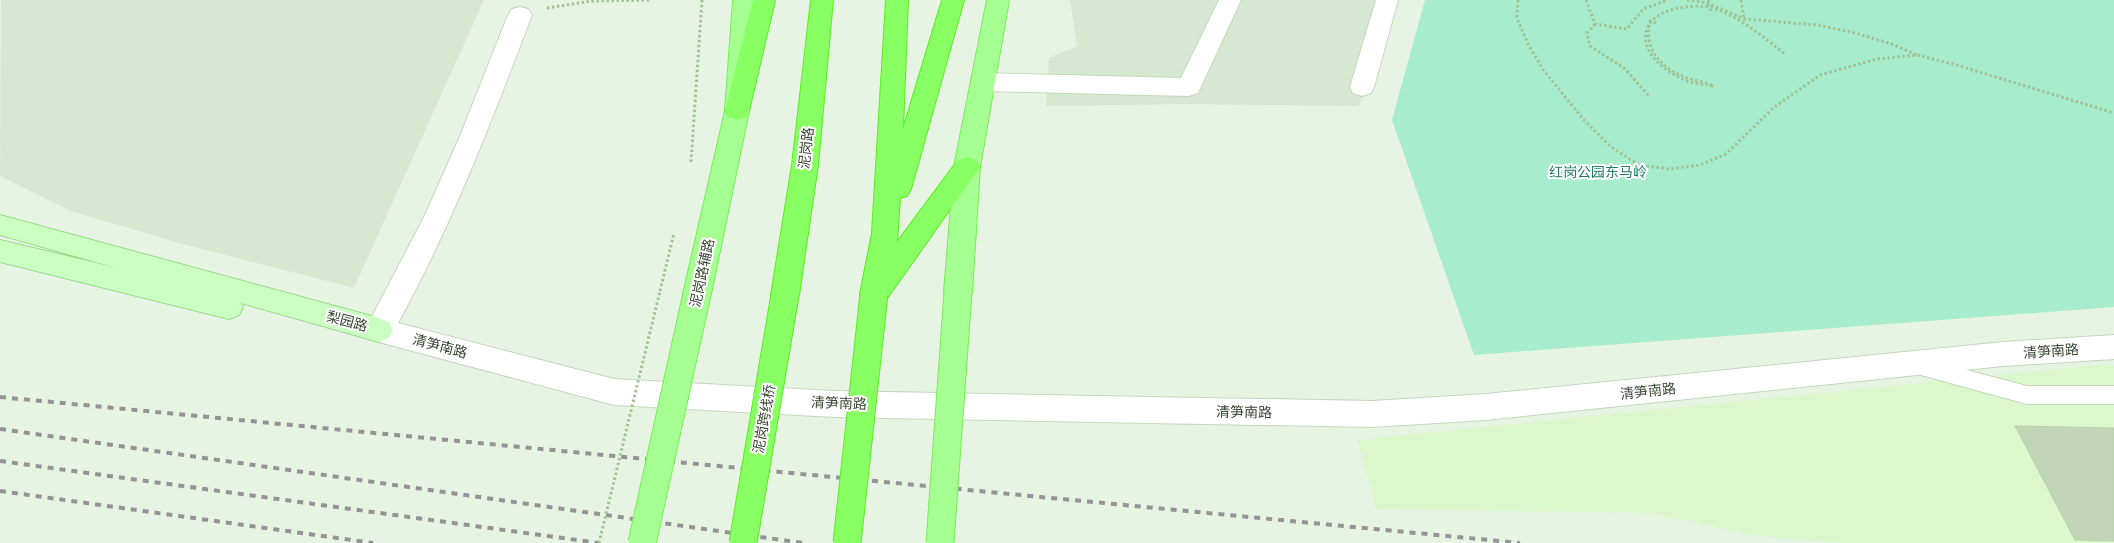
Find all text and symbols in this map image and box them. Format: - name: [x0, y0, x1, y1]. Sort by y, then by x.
- street label: 泥岗路: [796, 126, 817, 170]
- park label: 红岗公园东马岭: [1549, 164, 1647, 181]
- street label: 泥岗路辅路: [687, 237, 718, 309]
- street label: 梨园路: [324, 308, 369, 335]
- street label: 清笋南路: [411, 331, 469, 362]
- street label: 清笋南路: [2023, 341, 2080, 362]
- street label: 清笋南路: [1619, 380, 1677, 403]
- street label: 泥岗跨线桥: [750, 383, 779, 455]
- street label: 清笋南路: [811, 394, 867, 413]
- street label: 清笋南路: [1216, 404, 1272, 421]

